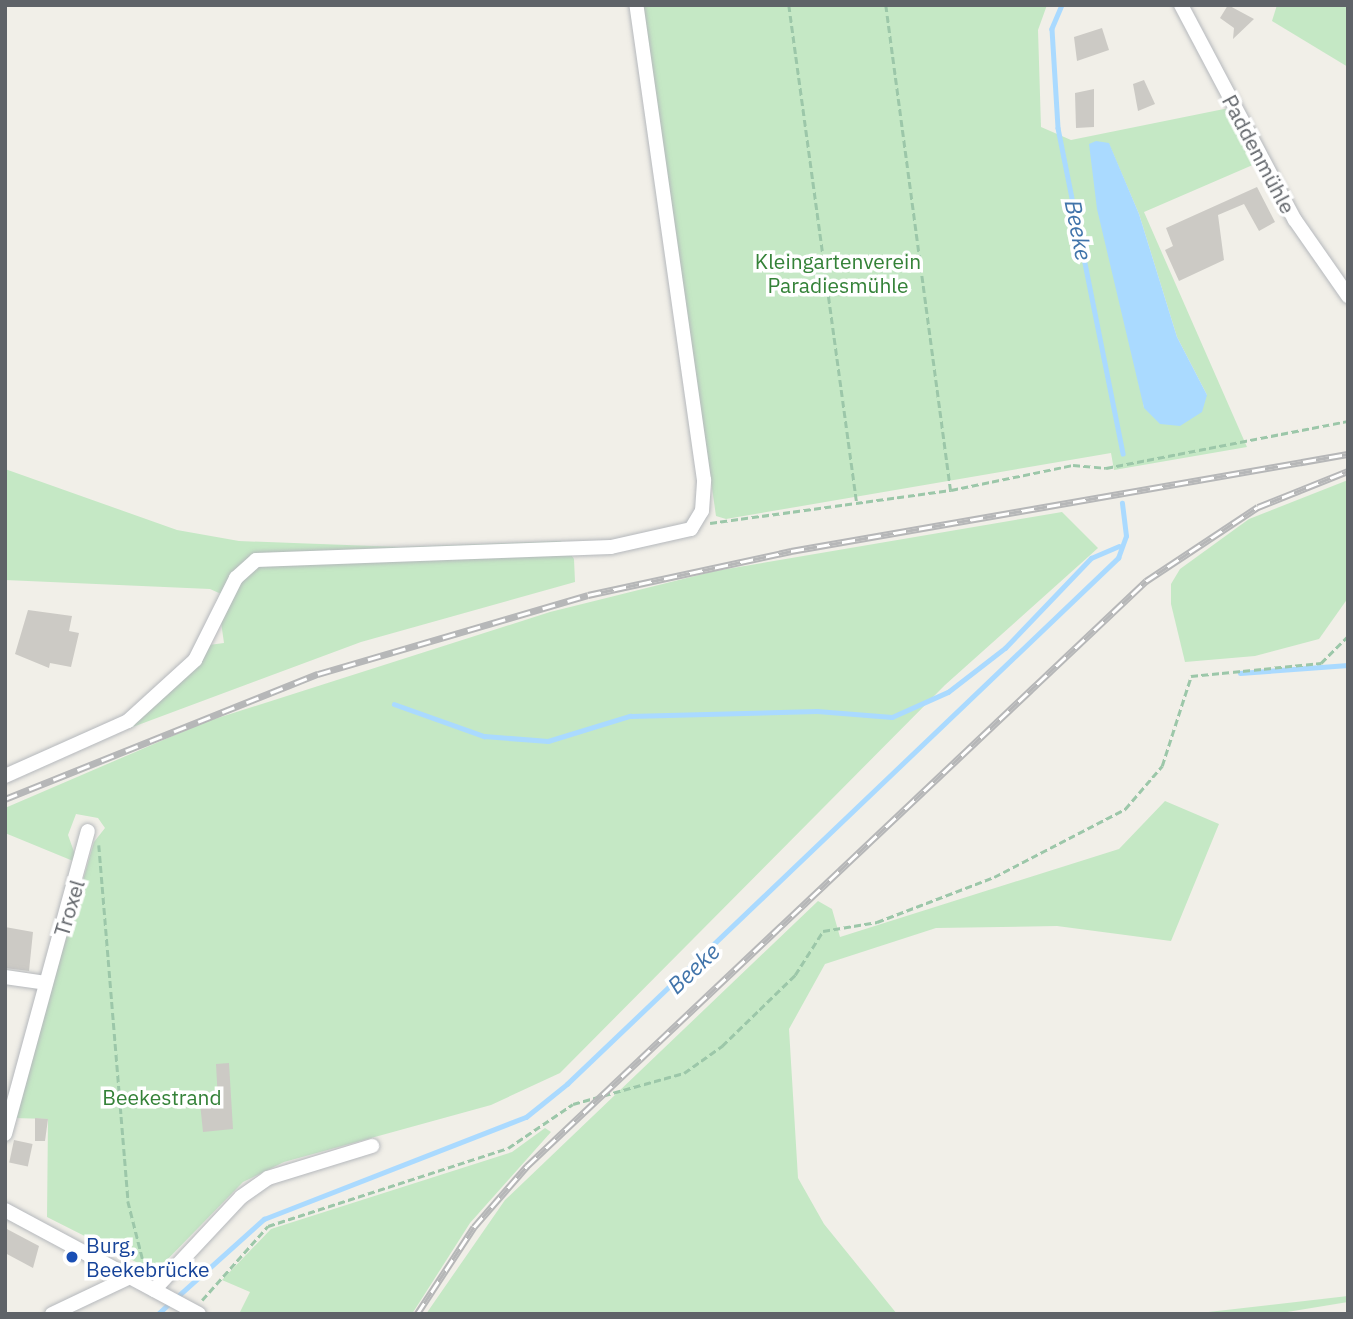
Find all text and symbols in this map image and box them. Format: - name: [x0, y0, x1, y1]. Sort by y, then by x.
- street label: Paddenmühle: [1217, 90, 1301, 218]
- water label: Beeke: [1060, 197, 1098, 263]
- park label: Kleingartenverein Paradiesmühle: [755, 248, 921, 298]
- street label: Troxel: [48, 877, 90, 939]
- water label: Beeke: [661, 937, 725, 999]
- park label: Beekestrand: [102, 1084, 222, 1110]
- place label: Burg, Beekebrücke: [86, 1232, 210, 1282]
- marker: Burg, Beekebrücke: [64, 1249, 80, 1265]

